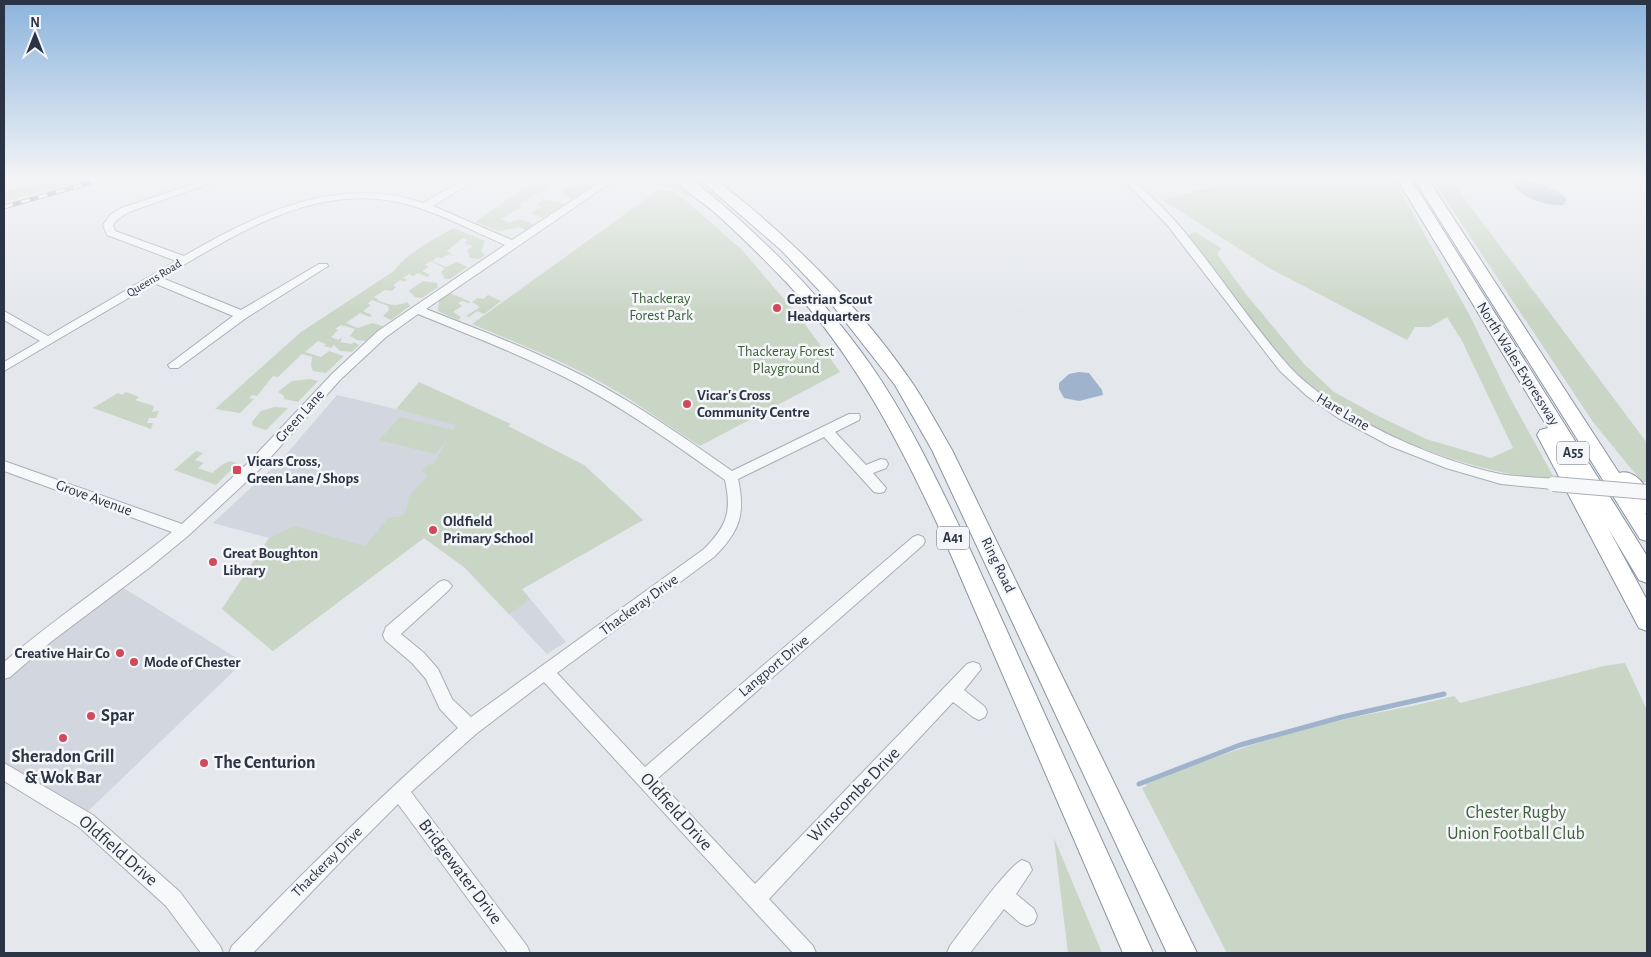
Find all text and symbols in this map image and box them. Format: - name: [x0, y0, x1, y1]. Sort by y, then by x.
- north arrow: [10, 10, 60, 60]
- text: N: [30, 16, 40, 30]
- street label: Queens Road: [125, 257, 184, 300]
- park label: Thackeray Forest Park: [629, 291, 693, 323]
- place label: Cestrian Scout Headquarters: [787, 292, 872, 324]
- street label: North Wales Expressway: [1474, 300, 1562, 429]
- marker: Cestrian Scout Headquarters: [771, 302, 783, 314]
- park label: Thackeray Forest Playground: [738, 344, 835, 376]
- street label: Green Lane: [273, 387, 327, 445]
- place label: Vicar's Cross Community Centre: [697, 388, 810, 420]
- street label: Hare Lane: [1314, 390, 1372, 434]
- marker: Vicar's Cross Community Centre: [681, 398, 693, 410]
- road number: A55: [1557, 442, 1589, 464]
- place label: Vicars Cross, Green Lane / Shops: [247, 454, 359, 486]
- marker: Vicars Cross, Green Lane / Shops: [231, 464, 243, 476]
- street label: Grove Avenue: [54, 477, 134, 519]
- place label: Oldfield Primary School: [443, 514, 534, 546]
- marker: Oldfield Primary School: [427, 524, 439, 536]
- road number: A41: [937, 526, 969, 550]
- street label: Ring Road: [978, 535, 1018, 595]
- place label: Great Boughton Library: [223, 546, 318, 578]
- marker: Great Boughton Library: [207, 556, 219, 568]
- street label: Thackeray Drive: [597, 572, 681, 638]
- street label: Langport Drive: [736, 632, 812, 699]
- place label: Creative Hair Co: [14, 646, 110, 661]
- marker: Creative Hair Co: [114, 647, 126, 659]
- place label: Mode of Chester: [144, 655, 241, 670]
- marker: Mode of Chester: [128, 656, 140, 668]
- place label: Spar: [101, 707, 135, 725]
- marker: Spar: [85, 710, 97, 722]
- marker: Sheradon Grill & Wok Bar: [57, 732, 69, 744]
- street label: Winscombe Drive: [804, 744, 904, 846]
- place label: Sheradon Grill & Wok Bar: [11, 748, 115, 787]
- place label: The Centurion: [214, 754, 316, 772]
- marker: The Centurion: [198, 757, 210, 769]
- street label: Oldfield Drive: [637, 770, 715, 854]
- park label: Chester Rugby Union Football Club: [1447, 804, 1585, 843]
- street label: Oldfield Drive: [75, 812, 161, 890]
- street label: Bridgewater Drive: [415, 816, 505, 928]
- street label: Thackeray Drive: [289, 824, 365, 900]

